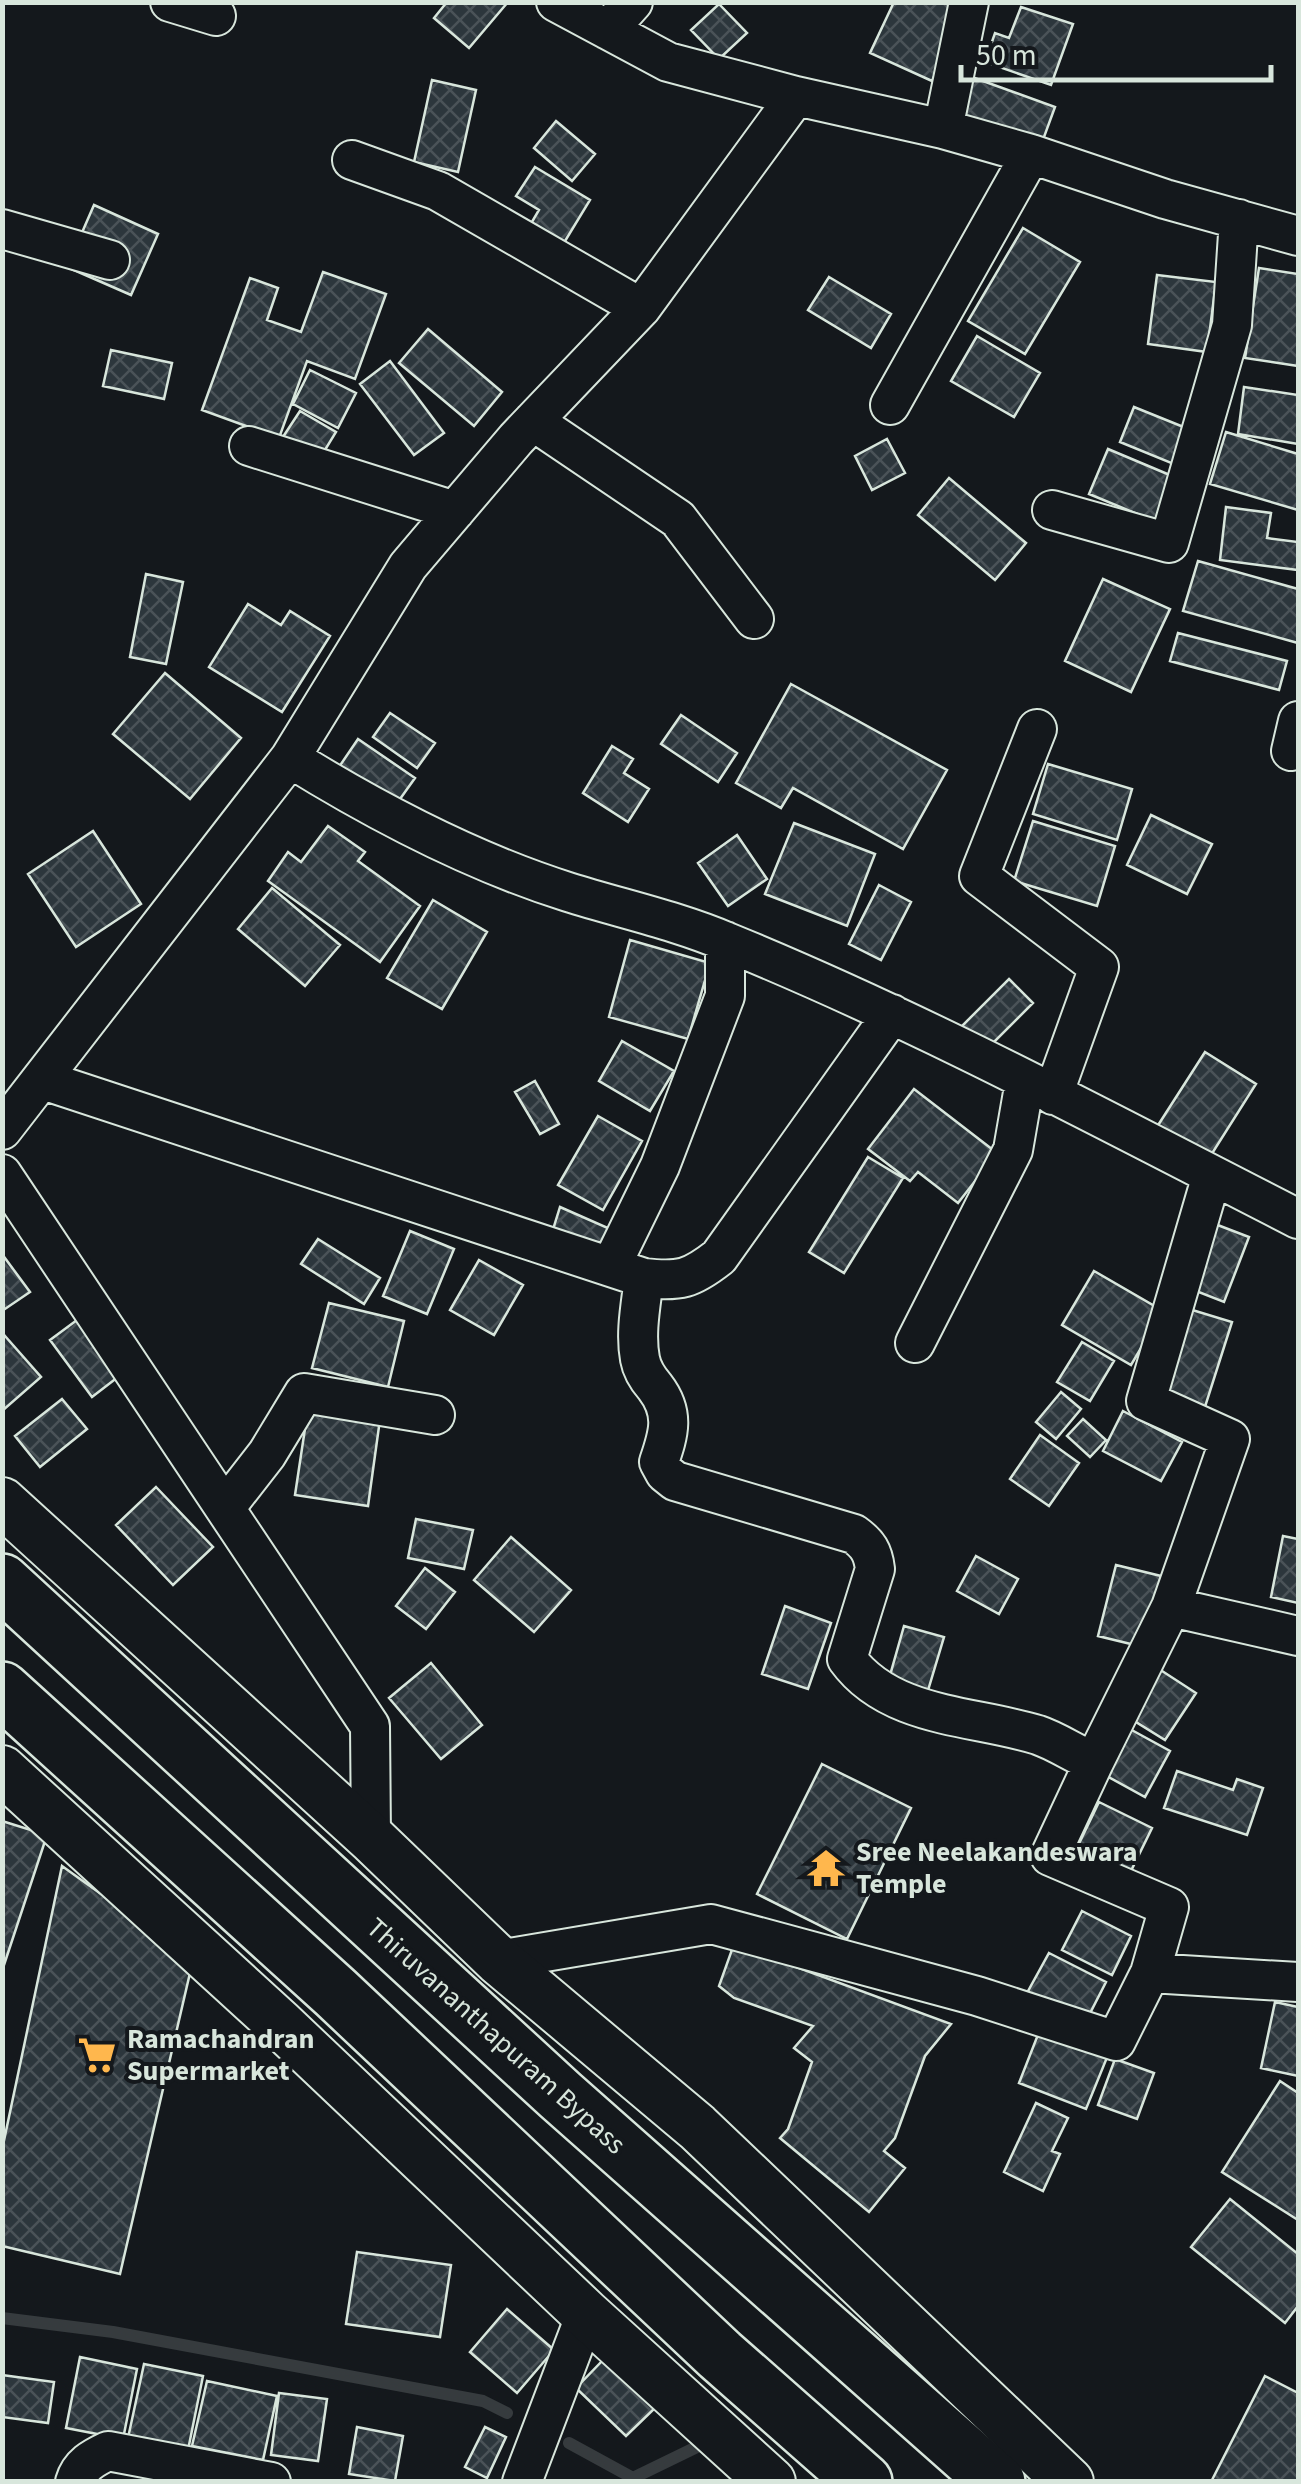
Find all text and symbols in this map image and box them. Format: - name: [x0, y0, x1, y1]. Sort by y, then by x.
- scale bar: [961, 20, 1271, 82]
- text: 50 m: [976, 34, 1037, 77]
- place label: Sree Neelakandeswara Temple: [856, 1832, 1138, 1904]
- temple icon: Sree Neelakandeswara Temple: [805, 1847, 847, 1889]
- street label: Thiruvananthapuram Bypass: [357, 1908, 635, 2164]
- place label: Ramachandran Supermarket: [127, 2019, 314, 2091]
- supermarket icon: Ramachandran Supermarket: [76, 2034, 118, 2076]

